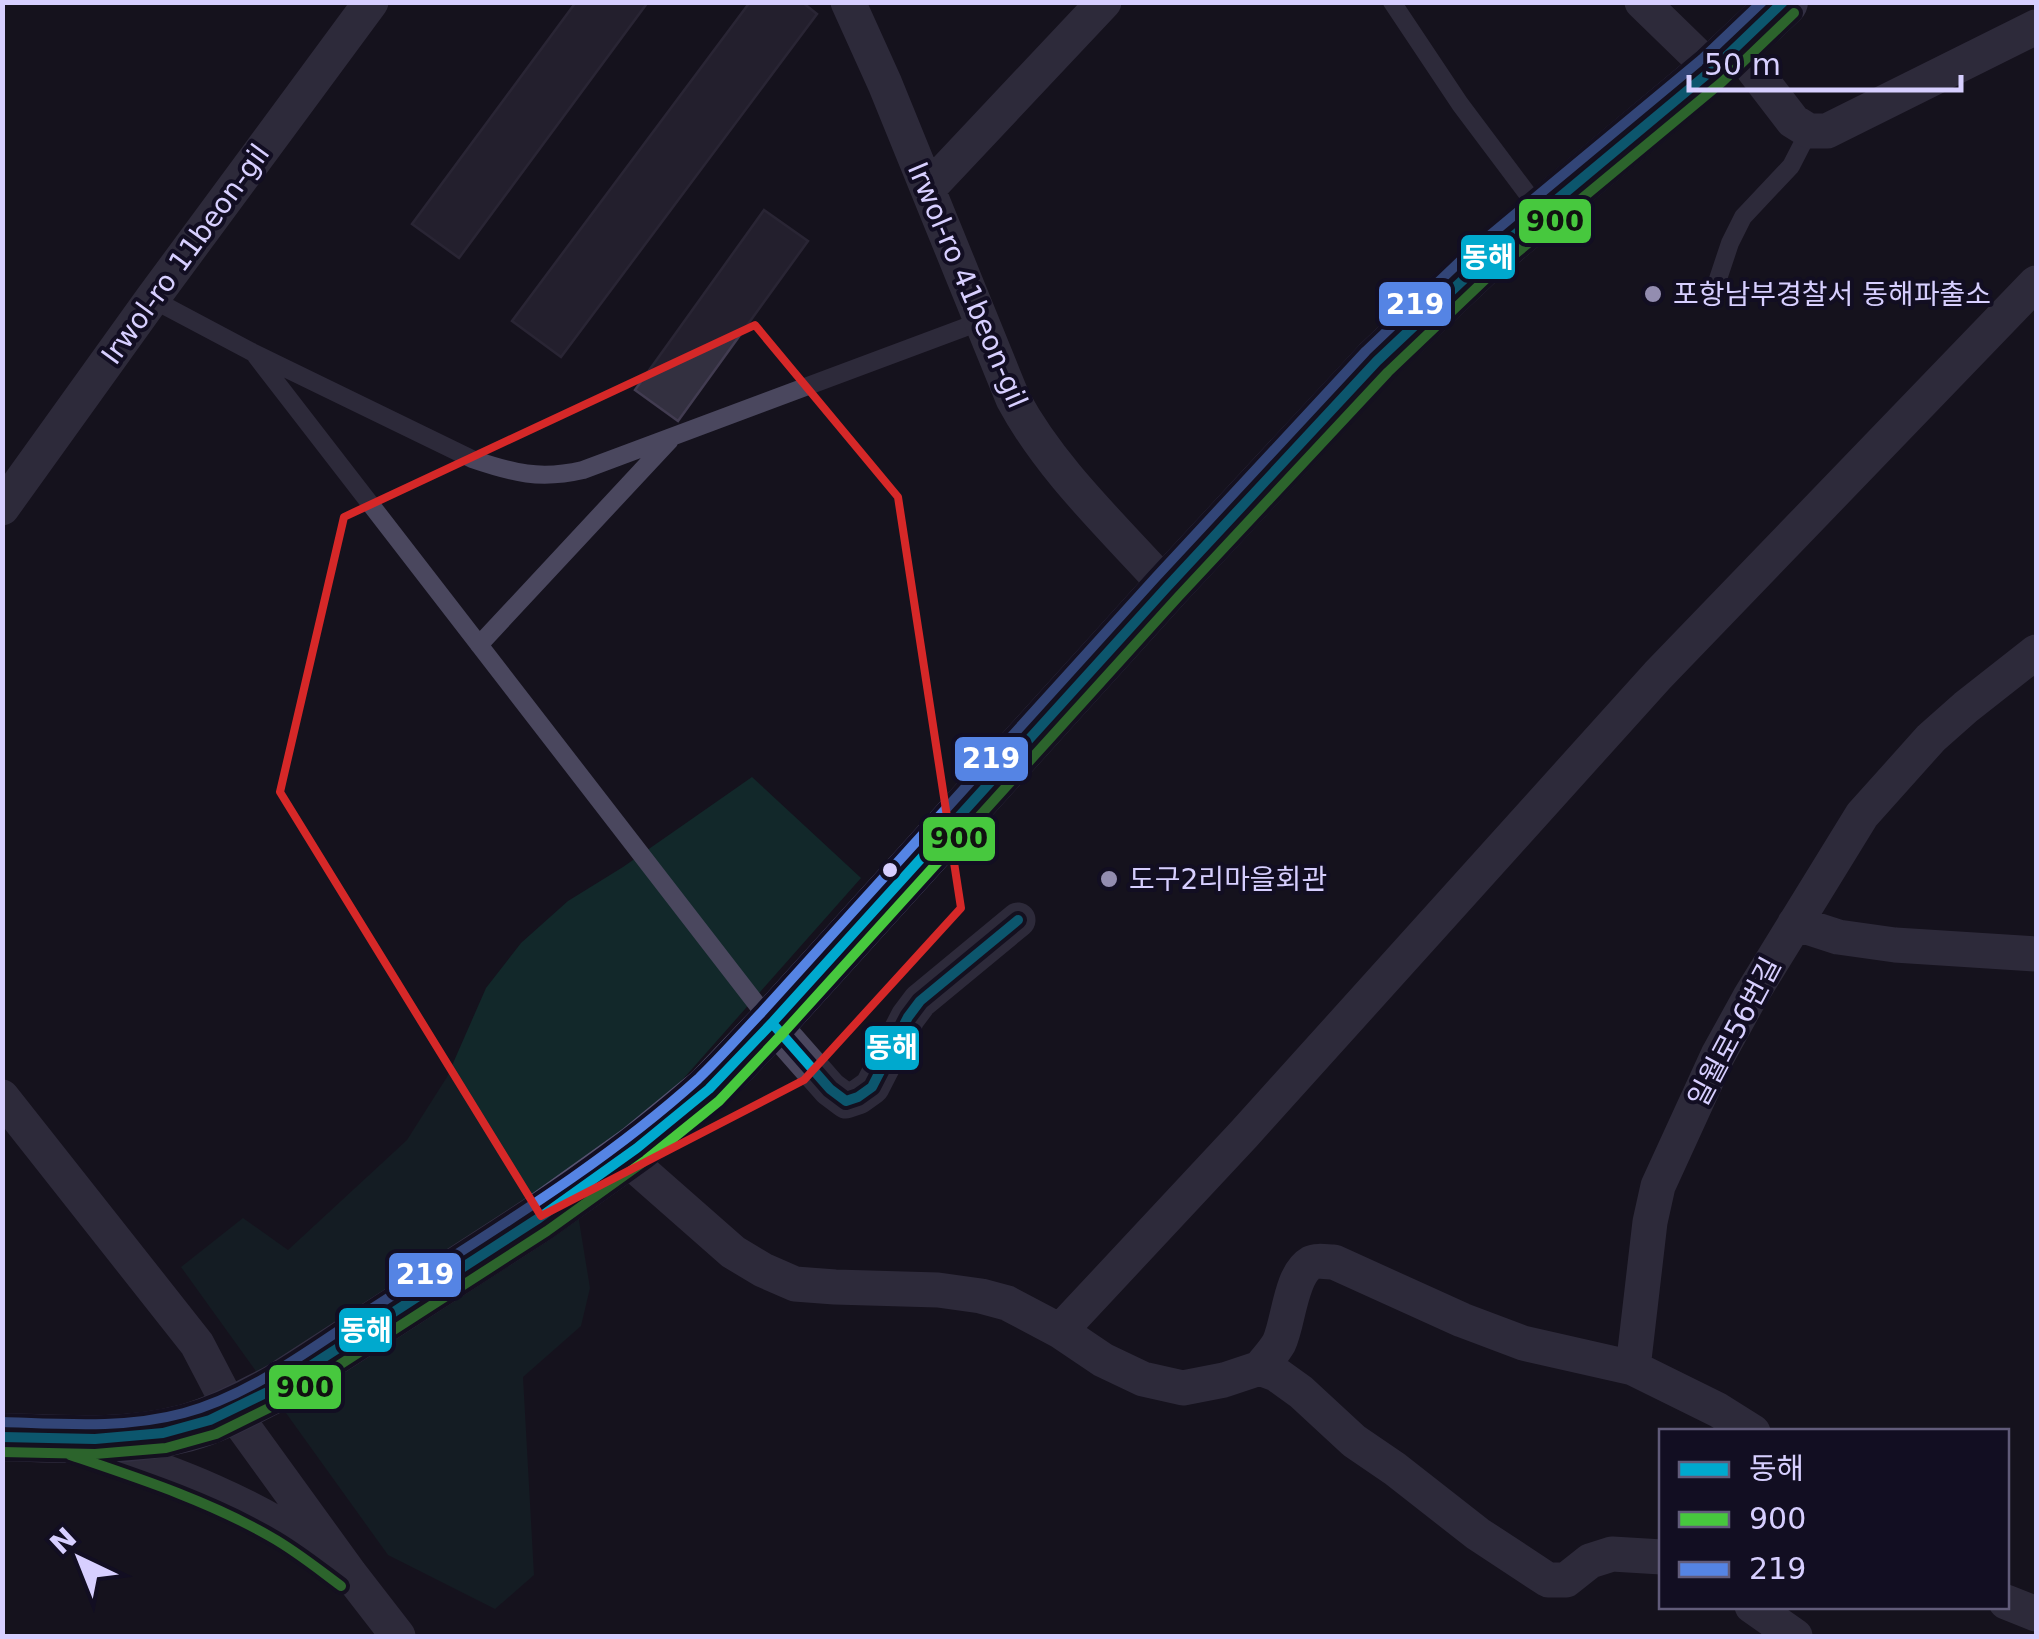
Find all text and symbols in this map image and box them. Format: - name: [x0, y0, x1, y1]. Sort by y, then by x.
- scale bar: [1689, 30, 1962, 92]
- text: 50 m: [1704, 47, 1781, 82]
- street label: Irwol-ro 11beon-gil: [95, 138, 276, 371]
- street label: Irwol-ro 41beon-gil: [901, 157, 1034, 413]
- line badge: 900: [1517, 197, 1593, 245]
- text: 900: [1526, 205, 1584, 238]
- line badge: 동해: [1459, 233, 1517, 281]
- text: 동해: [1462, 241, 1514, 274]
- place label: 포항남부경찰서 동해파출소: [1673, 278, 1991, 311]
- line badge: 219: [1377, 280, 1453, 328]
- marker: 포항남부경찰서 동해파출소: [1642, 283, 1664, 305]
- text: 219: [1386, 288, 1444, 321]
- line badge: 219: [953, 735, 1030, 783]
- text: 219: [962, 742, 1020, 775]
- line badge: 900: [921, 815, 997, 863]
- text: 900: [930, 822, 988, 855]
- unlabelled marker: [880, 860, 900, 880]
- place label: 도구2리마을회관: [1129, 863, 1327, 896]
- marker: 도구2리마을회관: [1098, 868, 1120, 890]
- street label: 일월로56번길: [1681, 952, 1788, 1113]
- line badge: 동해: [863, 1024, 921, 1072]
- text: 동해: [866, 1031, 918, 1064]
- line badge: 219: [387, 1251, 463, 1299]
- text: 219: [396, 1258, 454, 1291]
- line badge: 동해: [337, 1306, 394, 1354]
- text: 동해: [340, 1314, 392, 1347]
- line badge: 900: [267, 1363, 343, 1411]
- text: 900: [276, 1371, 334, 1404]
- legend: [1659, 1429, 2009, 1609]
- text: 동해: [1749, 1451, 1804, 1486]
- text: 900: [1749, 1501, 1806, 1536]
- north arrow: [30, 1509, 130, 1609]
- text: N: [43, 1521, 83, 1561]
- text: 219: [1749, 1551, 1806, 1586]

